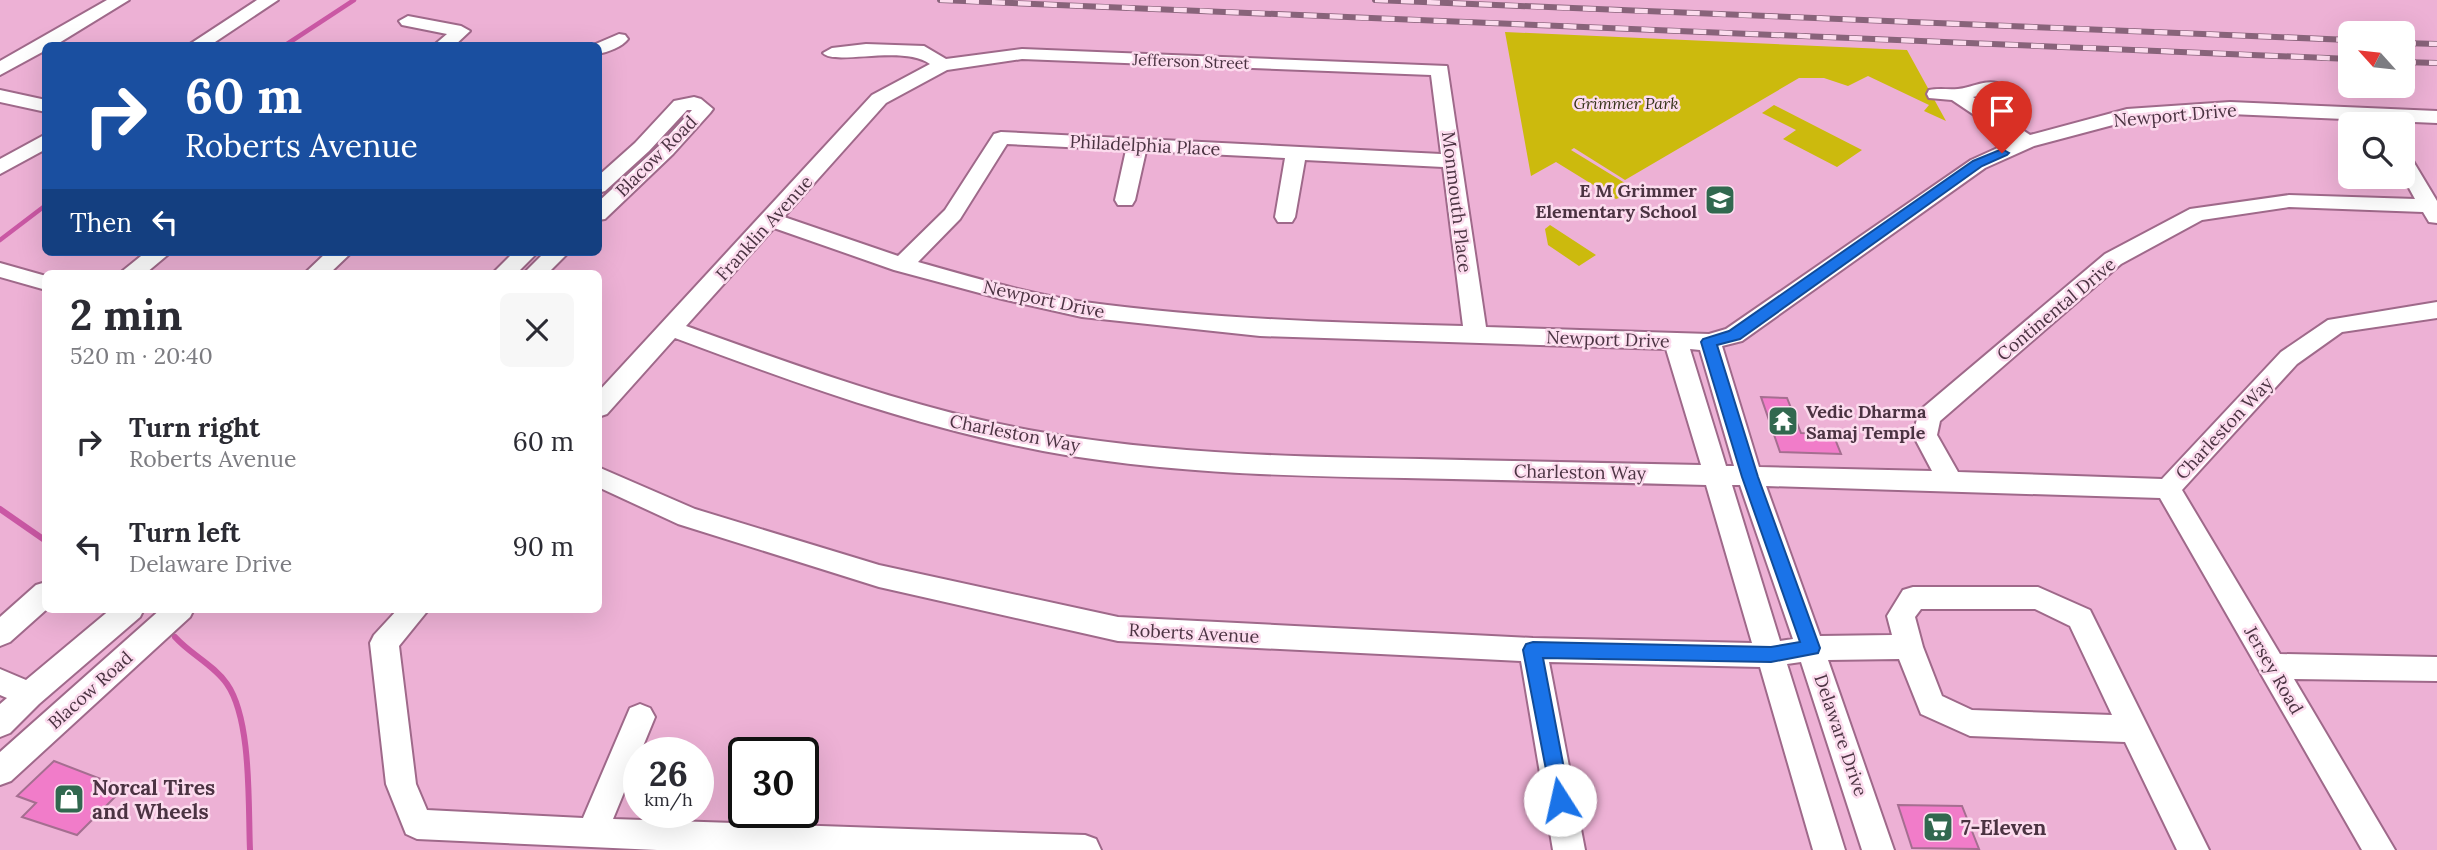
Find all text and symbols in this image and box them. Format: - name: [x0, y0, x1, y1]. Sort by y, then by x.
- north arrow: [2338, 21, 2415, 98]
- map controls: [2338, 21, 2415, 189]
- street label: Jefferson Street: [1131, 49, 1251, 73]
- text: 60 m: [185, 64, 302, 126]
- icon: right: [70, 70, 161, 161]
- pin: [1972, 81, 2032, 153]
- icon: arrive: [1983, 92, 2021, 130]
- park label: Grimmer Park: [1573, 93, 1679, 113]
- street label: Newport Drive: [2112, 98, 2238, 132]
- street label: Blacow Road: [610, 110, 702, 202]
- button: search: [2338, 112, 2415, 189]
- text: Roberts Avenue: [185, 125, 418, 166]
- street label: Philadelphia Place: [1069, 130, 1221, 160]
- street label: Monmouth Place: [1437, 130, 1477, 274]
- street label: Franklin Avenue: [711, 170, 818, 285]
- place label: E M Grimmer Elementary School: [1535, 179, 1697, 223]
- school or university icon: E M Grimmer Elementary School: [1703, 183, 1737, 217]
- icon: left: [146, 203, 184, 241]
- text: Then: [70, 206, 132, 239]
- street label: Continental Drive: [1992, 252, 2120, 365]
- street label: Newport Drive: [981, 275, 1107, 323]
- text: 2 min: [70, 288, 183, 342]
- button: close: [500, 293, 574, 367]
- street label: Newport Drive: [1546, 325, 1670, 353]
- text: 520 m · 20:40: [70, 341, 213, 370]
- street label: Charleston Way: [2170, 371, 2278, 484]
- place label: Vedic Dharma Samaj Temple: [1806, 400, 1927, 444]
- temple icon: Vedic Dharma Samaj Temple: [1766, 404, 1800, 438]
- street label: Charleston Way: [948, 409, 1083, 457]
- text: Turn right: [129, 411, 260, 444]
- icon: right: [70, 423, 108, 461]
- text: 60 m: [513, 425, 574, 458]
- text: Roberts Avenue: [129, 444, 296, 473]
- street label: Charleston Way: [1514, 459, 1647, 485]
- text: Turn left: [129, 516, 240, 549]
- icon: left: [70, 528, 108, 566]
- text: 90 m: [513, 530, 574, 563]
- text: Delaware Drive: [129, 549, 292, 578]
- street label: Roberts Avenue: [1128, 618, 1260, 648]
- street label: Jersey Road: [2239, 621, 2309, 718]
- street label: Blacow Road: [43, 646, 137, 734]
- street label: Delaware Drive: [1809, 671, 1873, 799]
- speed limit sign: 30: [728, 737, 819, 828]
- text: 26: [649, 751, 688, 796]
- position arrow: [1523, 763, 1597, 837]
- place label: Norcal Tires and Wheels: [92, 774, 215, 825]
- shop icon: Norcal Tires and Wheels: [52, 782, 86, 816]
- text: km/h: [644, 788, 693, 811]
- supermarket icon: 7-Eleven: [1921, 810, 1955, 844]
- place label: 7-Eleven: [1961, 814, 2047, 841]

